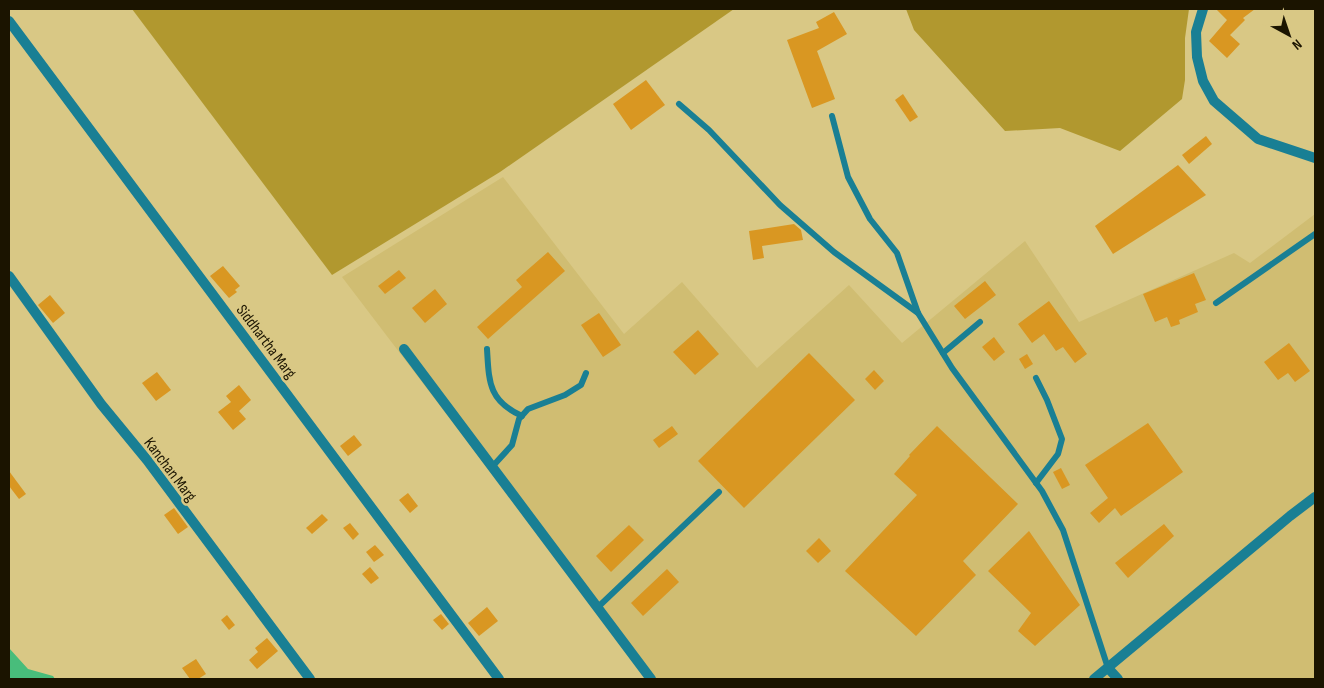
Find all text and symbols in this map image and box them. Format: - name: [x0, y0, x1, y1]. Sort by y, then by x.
- north arrow: [1264, 10, 1314, 60]
- text: N: [1289, 36, 1305, 53]
- street label: Siddhartha Marg: [232, 301, 300, 383]
- street label: Kanchan Marg: [140, 434, 200, 506]

